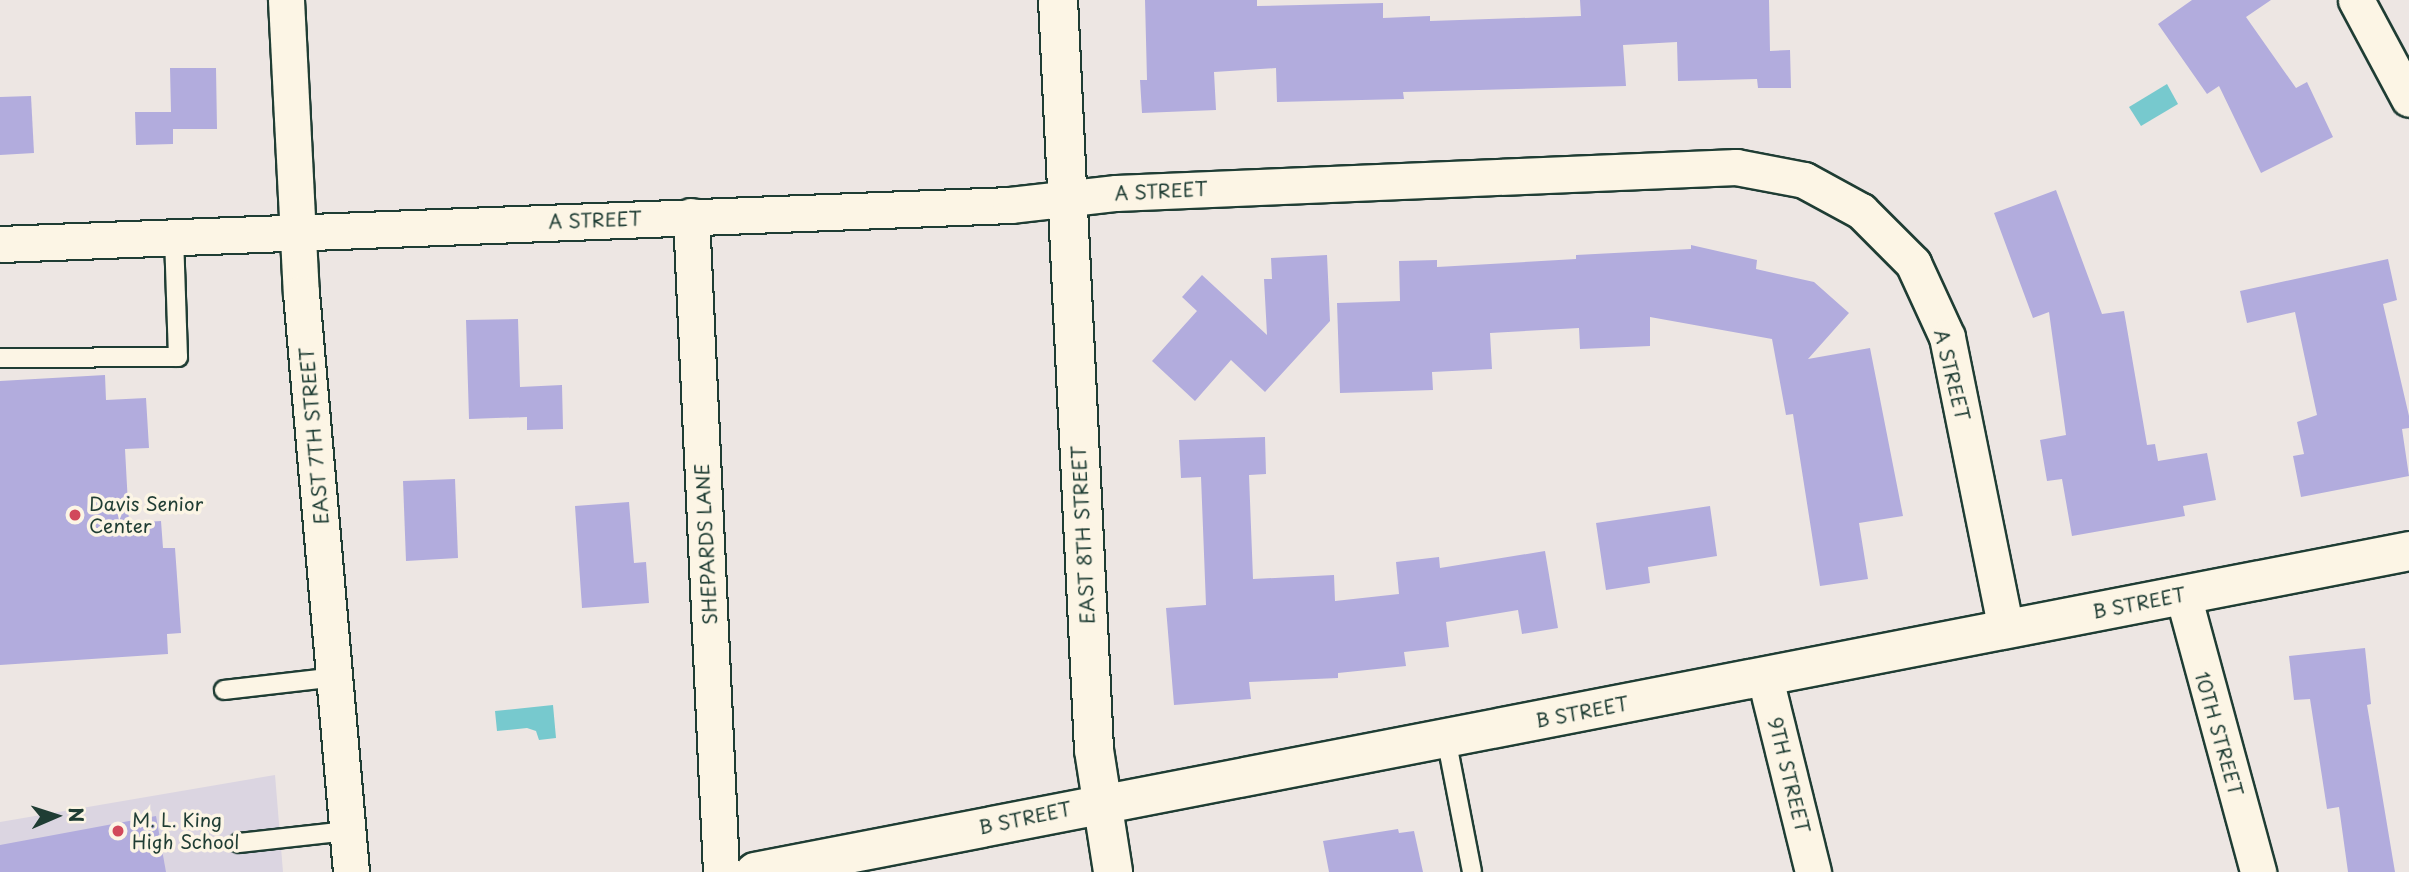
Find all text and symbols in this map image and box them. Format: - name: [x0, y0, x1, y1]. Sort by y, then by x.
- street label: A STREET: [1113, 177, 1209, 205]
- street label: A STREET: [547, 207, 643, 233]
- street label: A STREET: [1929, 326, 1975, 424]
- street label: EAST 7TH STREET: [295, 347, 333, 525]
- street label: EAST 8TH STREET: [1067, 446, 1099, 624]
- street label: SHEPARDS LANE: [690, 462, 722, 626]
- place label: Davis Senior Center: [89, 493, 203, 537]
- marker: Davis Senior Center: [67, 507, 83, 523]
- street label: B STREET: [2091, 583, 2187, 623]
- street label: 10TH STREET: [2190, 669, 2248, 799]
- street label: B STREET: [1534, 692, 1630, 732]
- street label: 9TH STREET: [1763, 714, 1815, 836]
- north arrow: [21, 781, 91, 851]
- street label: B STREET: [977, 797, 1073, 839]
- text: N: [63, 807, 91, 823]
- place label: M. L. King High School: [132, 809, 240, 853]
- marker: M. L. King High School: [110, 823, 126, 839]

